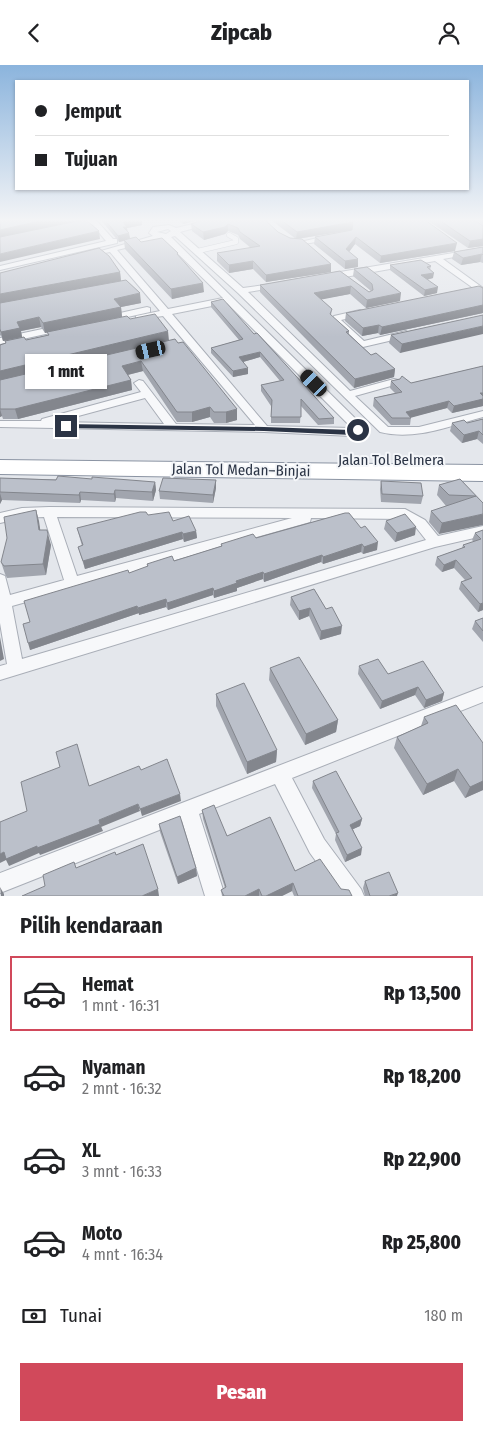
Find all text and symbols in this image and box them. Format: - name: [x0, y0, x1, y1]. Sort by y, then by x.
- icon: back: [20, 19, 48, 47]
- text: Zipcab: [211, 19, 272, 46]
- icon: person: [435, 19, 463, 47]
- text: Jemput: [65, 100, 122, 123]
- text: Tujuan: [65, 148, 118, 171]
- car: [134, 339, 167, 361]
- callout: 1 mnt: [25, 353, 107, 389]
- text: 1 mnt: [48, 362, 84, 381]
- car: [298, 367, 329, 399]
- route end: [55, 415, 77, 437]
- route start: [347, 419, 369, 441]
- street label: Jalan Tol Belmera: [338, 451, 444, 469]
- street label: Jalan Tol Medan–Binjai: [171, 460, 311, 480]
- text: Pilih kendaraan: [20, 912, 163, 939]
- icon: car: [22, 971, 67, 1016]
- text: Hemat: [82, 973, 134, 996]
- text: Rp 13,500: [384, 982, 461, 1005]
- text: 1 mnt · 16:31: [82, 996, 160, 1015]
- icon: car: [22, 1054, 67, 1099]
- text: Nyaman: [82, 1056, 145, 1079]
- text: Rp 18,200: [383, 1065, 461, 1088]
- text: 2 mnt · 16:32: [82, 1079, 162, 1098]
- icon: car: [22, 1137, 67, 1182]
- text: XL: [82, 1139, 101, 1162]
- text: Rp 22,900: [383, 1148, 461, 1171]
- text: 3 mnt · 16:33: [82, 1162, 162, 1181]
- icon: car: [22, 1220, 67, 1265]
- text: Moto: [82, 1222, 122, 1245]
- text: Rp 25,800: [382, 1231, 461, 1254]
- text: 4 mnt · 16:34: [82, 1245, 163, 1264]
- icon: cash: [20, 1302, 48, 1330]
- text: Tunai: [60, 1304, 102, 1327]
- text: 180 m: [424, 1306, 463, 1325]
- button: Pesan: [20, 1363, 463, 1421]

